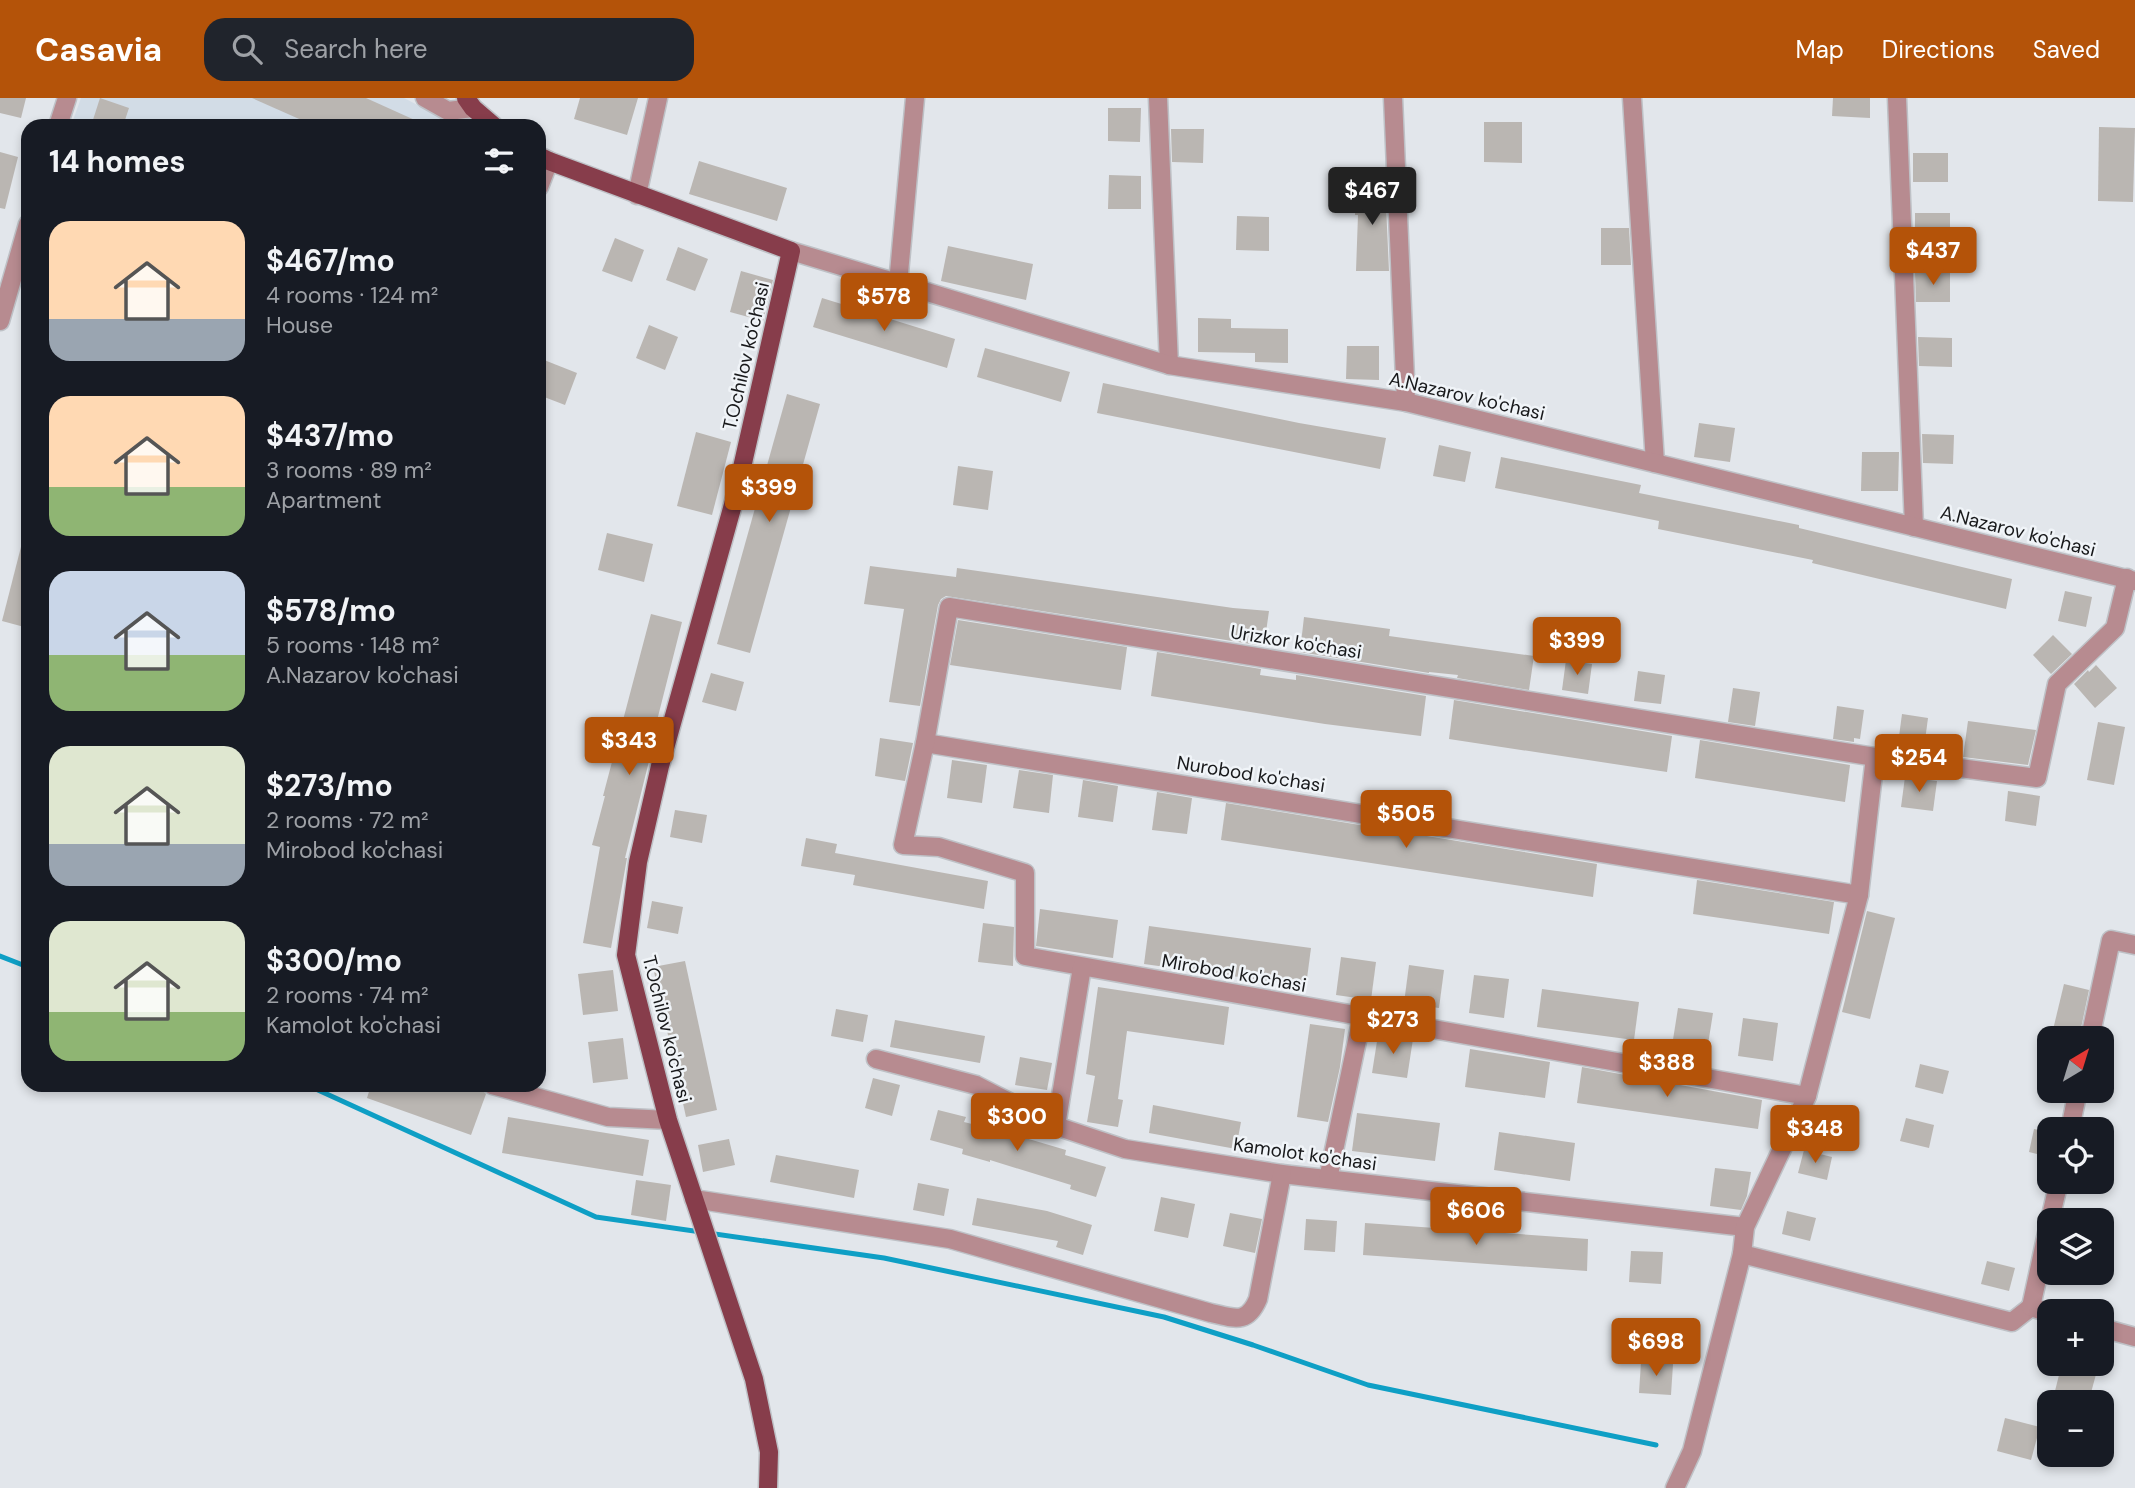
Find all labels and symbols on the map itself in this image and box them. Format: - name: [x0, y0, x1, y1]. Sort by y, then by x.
- pin: $467: [1331, 167, 1413, 227]
- pin: $437: [1892, 228, 1974, 287]
- pin: $578: [843, 274, 925, 333]
- street label: T.Ochilov ko'chasi: [717, 279, 775, 433]
- street label: A.Nazarov ko'chasi: [1387, 366, 1547, 426]
- pin: $399: [728, 464, 810, 524]
- street label: A.Nazarov ko'chasi: [1938, 500, 2098, 562]
- pin: $399: [1536, 618, 1618, 677]
- street label: Urizkor ko'chasi: [1228, 619, 1364, 665]
- pin: $343: [588, 718, 670, 777]
- pin: $254: [1878, 734, 1960, 794]
- street label: Nurobod ko'chasi: [1175, 750, 1327, 798]
- pin: $505: [1365, 790, 1447, 850]
- street label: Mirobod ko'chasi: [1160, 948, 1308, 998]
- street label: T.Ochilov ko'chasi: [637, 953, 697, 1105]
- pin: $273: [1352, 996, 1434, 1056]
- north arrow: [2037, 1026, 2114, 1102]
- pin: $388: [1626, 1040, 1708, 1099]
- pin: $300: [976, 1094, 1058, 1153]
- pin: $348: [1774, 1105, 1856, 1165]
- street label: Kamolot ko'chasi: [1232, 1132, 1378, 1176]
- pin: $606: [1435, 1188, 1517, 1247]
- pin: $698: [1615, 1318, 1697, 1378]

